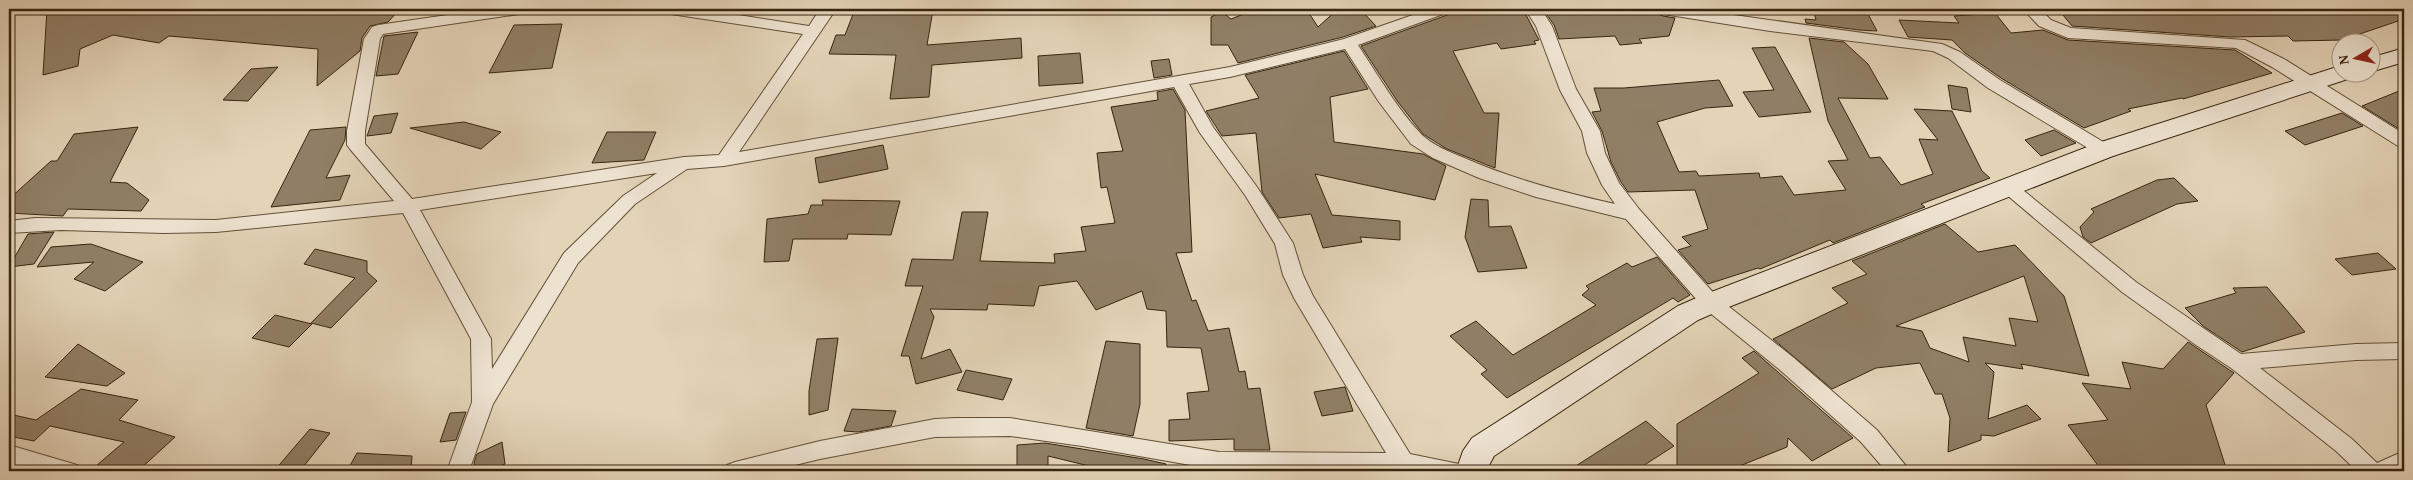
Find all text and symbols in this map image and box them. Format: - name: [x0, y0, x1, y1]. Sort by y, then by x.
- north arrow: [2330, 32, 2380, 82]
- text: N: [2332, 53, 2354, 66]

